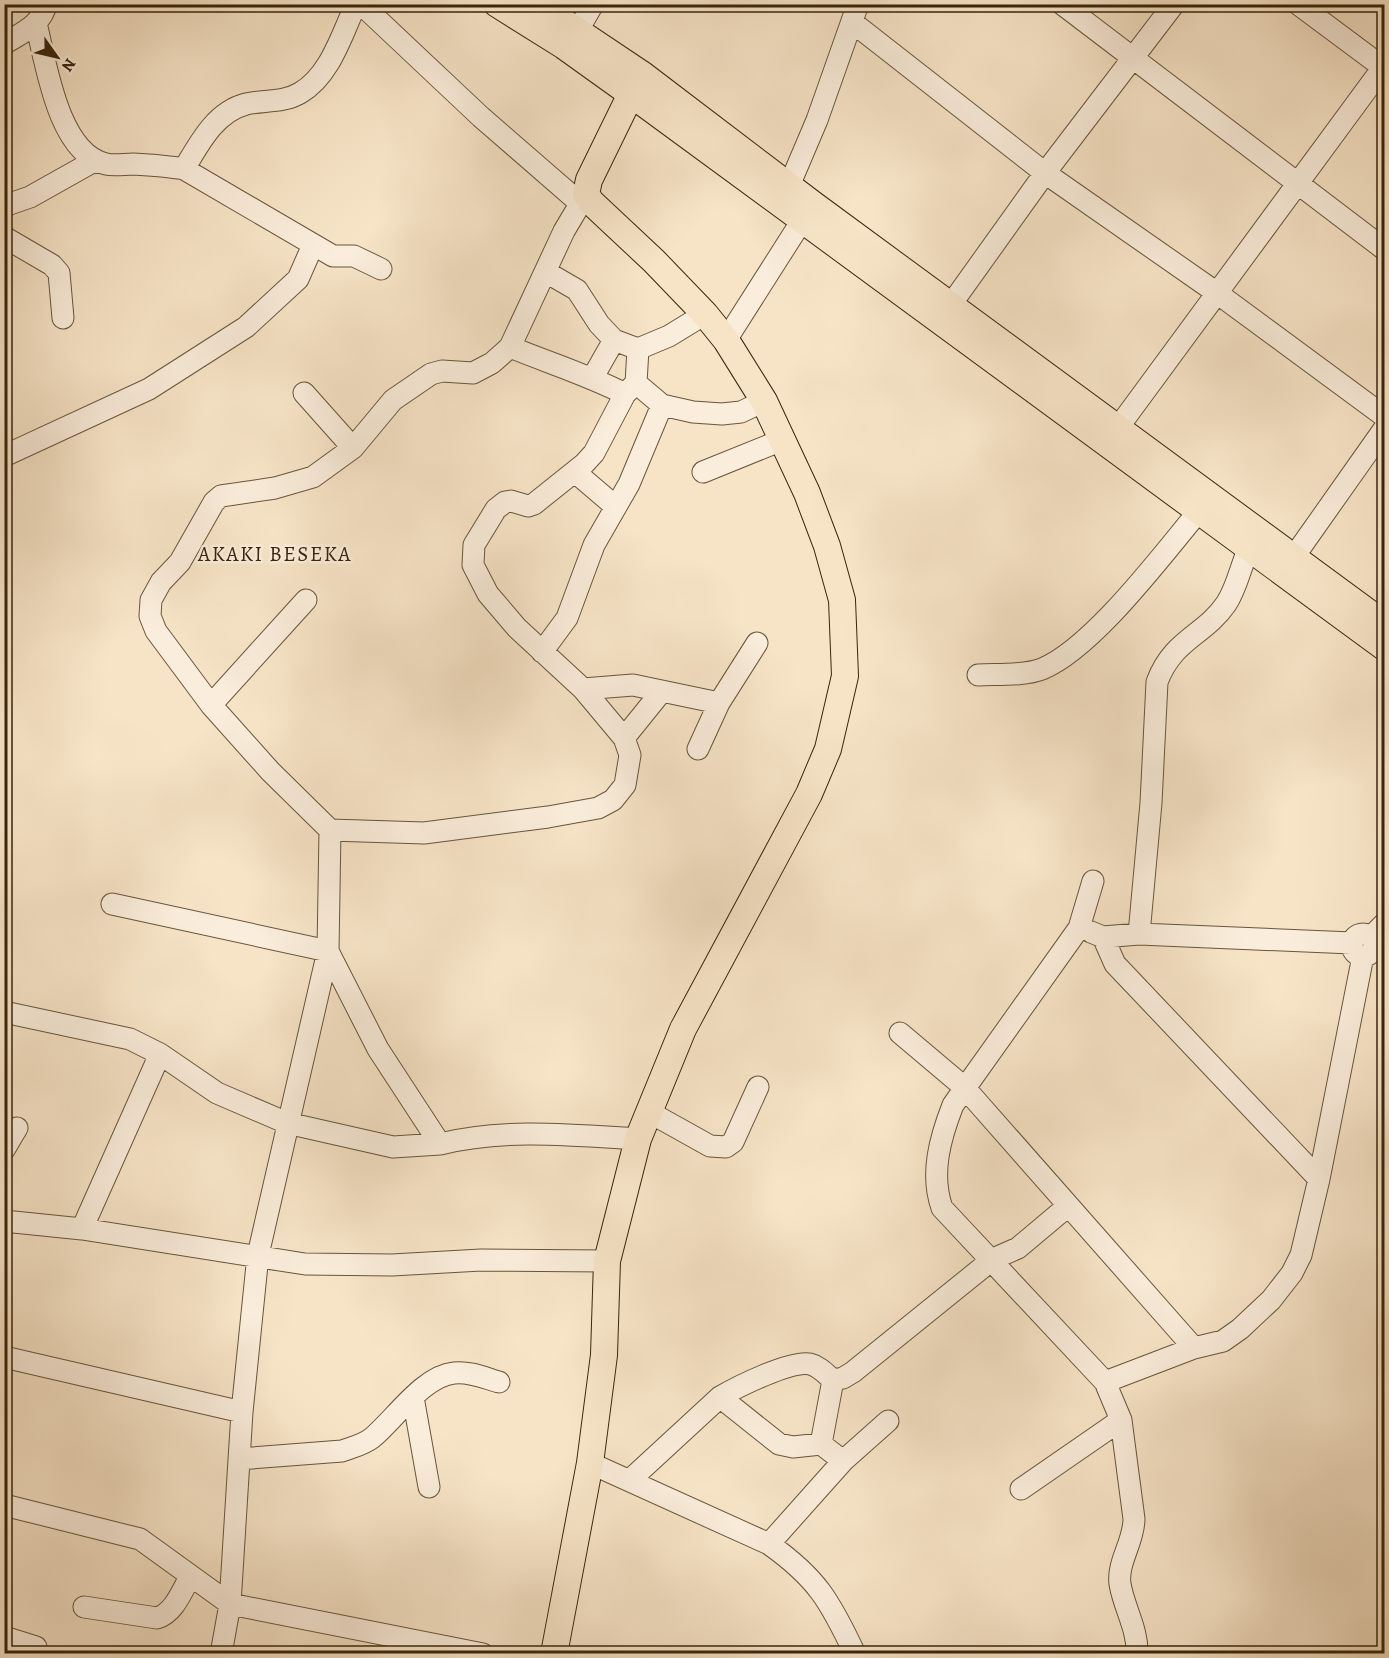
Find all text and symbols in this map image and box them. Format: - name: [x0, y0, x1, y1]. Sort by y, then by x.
- north arrow: [27, 27, 87, 87]
- text: N: [56, 54, 81, 76]
- district label: AKAKI BESEKA: [197, 540, 352, 568]

